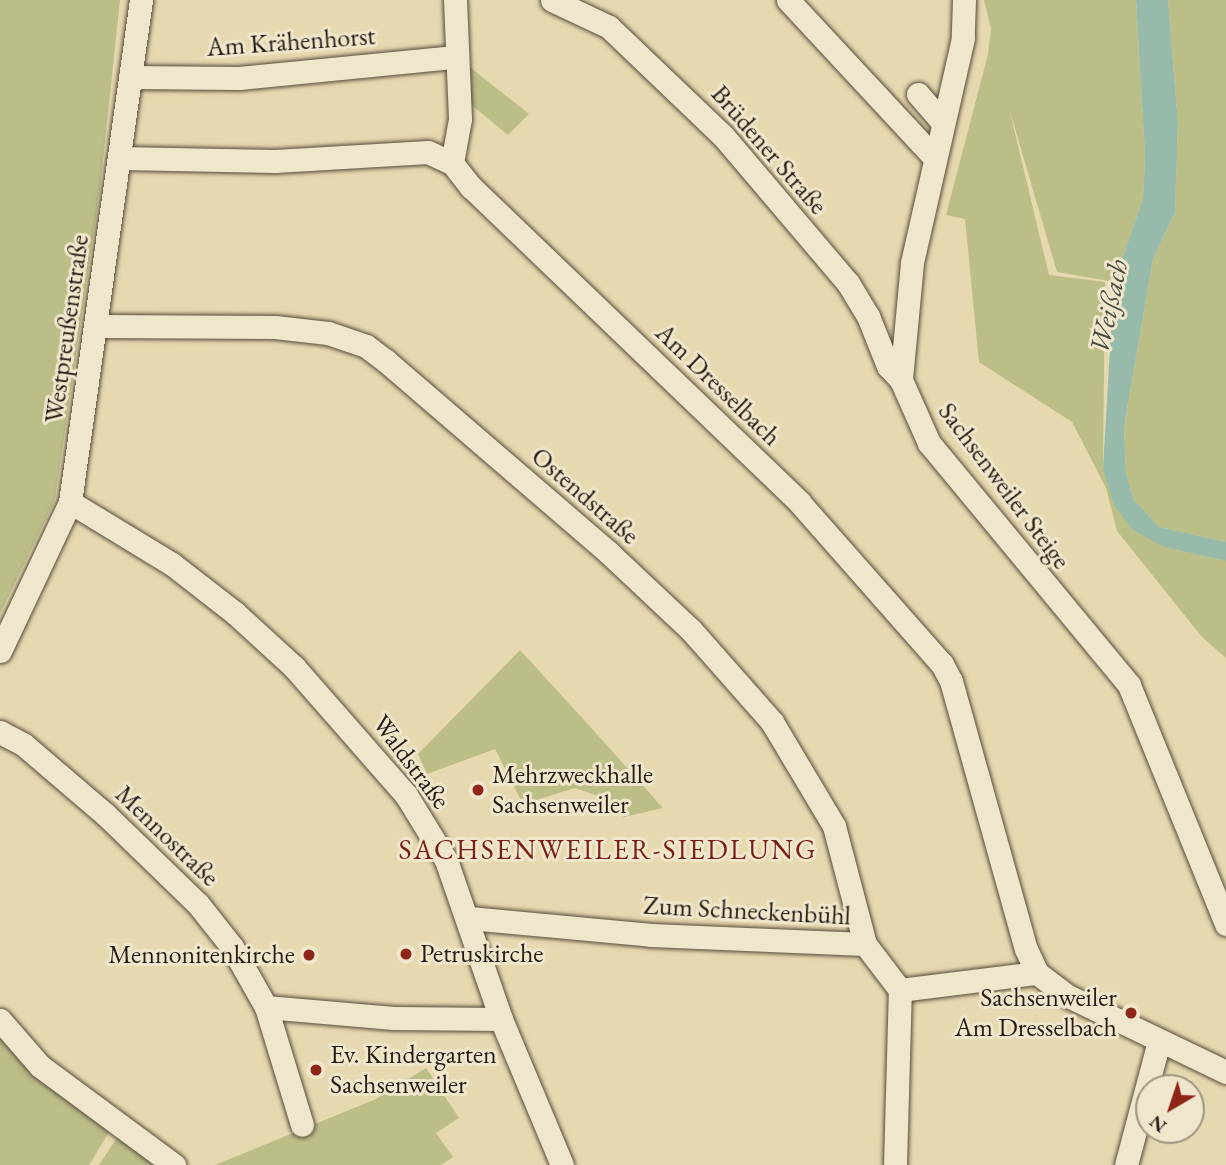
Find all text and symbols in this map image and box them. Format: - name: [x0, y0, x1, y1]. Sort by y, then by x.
- street label: Am Krähenhorst: [206, 21, 376, 63]
- street label: Brüdener Straße: [704, 79, 834, 221]
- street label: Westpreußenstraße: [38, 233, 96, 425]
- water label: Weißach: [1082, 256, 1134, 356]
- street label: Am Dresselbach: [649, 317, 787, 453]
- street label: Sachsenweiler Steige: [931, 397, 1077, 575]
- street label: Ostendstraße: [525, 441, 645, 551]
- street label: Waldstraße: [365, 709, 457, 815]
- place label: Mehrzweckhalle Sachsenweiler: [492, 759, 653, 820]
- street label: Mennostraße: [109, 779, 225, 893]
- marker: Mehrzweckhalle Sachsenweiler: [470, 782, 486, 798]
- district label: SACHSENWEILER-SIEDLUNG: [401, 832, 815, 866]
- street label: Zum Schneckenbühl: [642, 890, 852, 932]
- place label: Petruskirche: [420, 938, 543, 970]
- place label: Mennonitenkirche: [108, 939, 295, 971]
- marker: Petruskirche: [398, 946, 414, 962]
- marker: Mennonitenkirche: [301, 947, 317, 963]
- place label: Sachsenweiler Am Dresselbach: [955, 982, 1117, 1044]
- marker: Sachsenweiler Am Dresselbach: [1123, 1005, 1139, 1021]
- place label: Ev. Kindergarten Sachsenweiler: [330, 1039, 497, 1100]
- marker: Ev. Kindergarten Sachsenweiler: [308, 1062, 324, 1078]
- north arrow: [1135, 1074, 1205, 1144]
- text: N: [1144, 1110, 1172, 1139]

